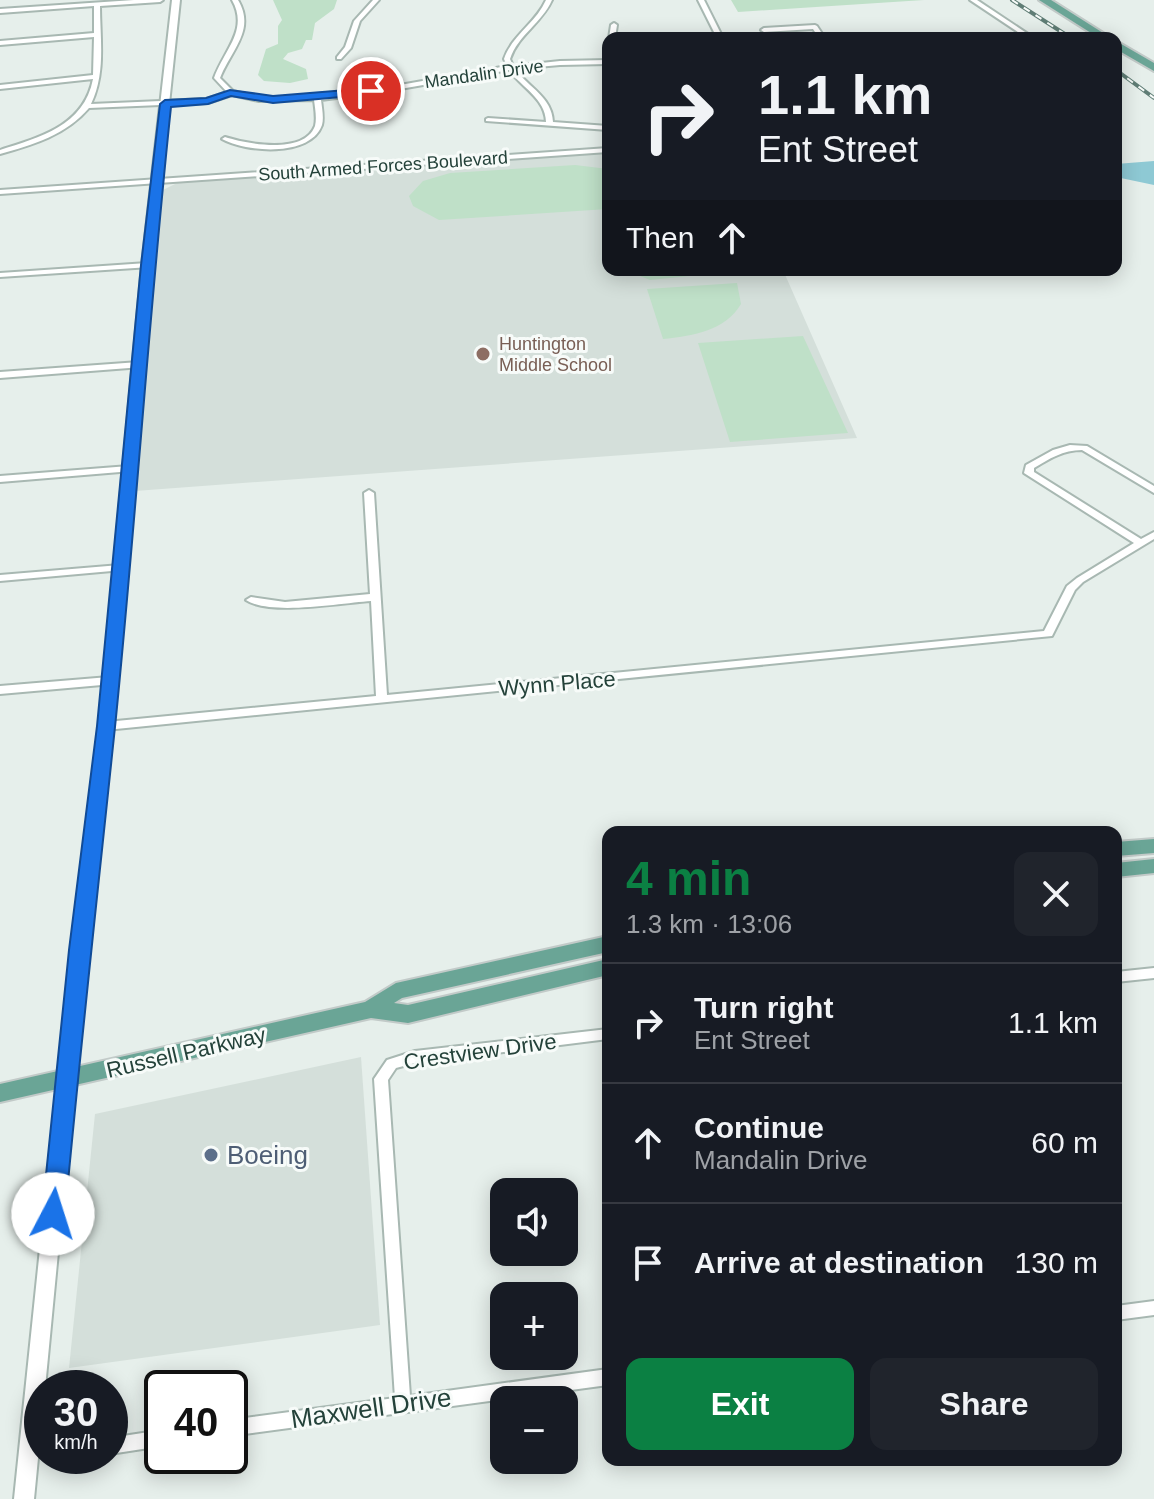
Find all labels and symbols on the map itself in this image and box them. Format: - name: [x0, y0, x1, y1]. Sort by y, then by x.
- street label: Mandalin Drive: [423, 56, 545, 92]
- pin: [337, 57, 405, 125]
- street label: South Armed Forces Boulevard: [258, 147, 508, 185]
- place label: Huntington Middle School: [499, 334, 612, 375]
- marker: Huntington Middle School: [474, 345, 492, 363]
- street label: Wynn Place: [498, 666, 617, 701]
- street label: Russell Parkway: [104, 1022, 268, 1083]
- street label: Crestview Drive: [402, 1028, 558, 1075]
- place label: Boeing: [227, 1140, 308, 1170]
- marker: Boeing: [202, 1146, 220, 1164]
- position arrow: [11, 1172, 95, 1256]
- speed limit sign: 40: [144, 1370, 248, 1474]
- street label: Maxwell Drive: [289, 1382, 453, 1434]

